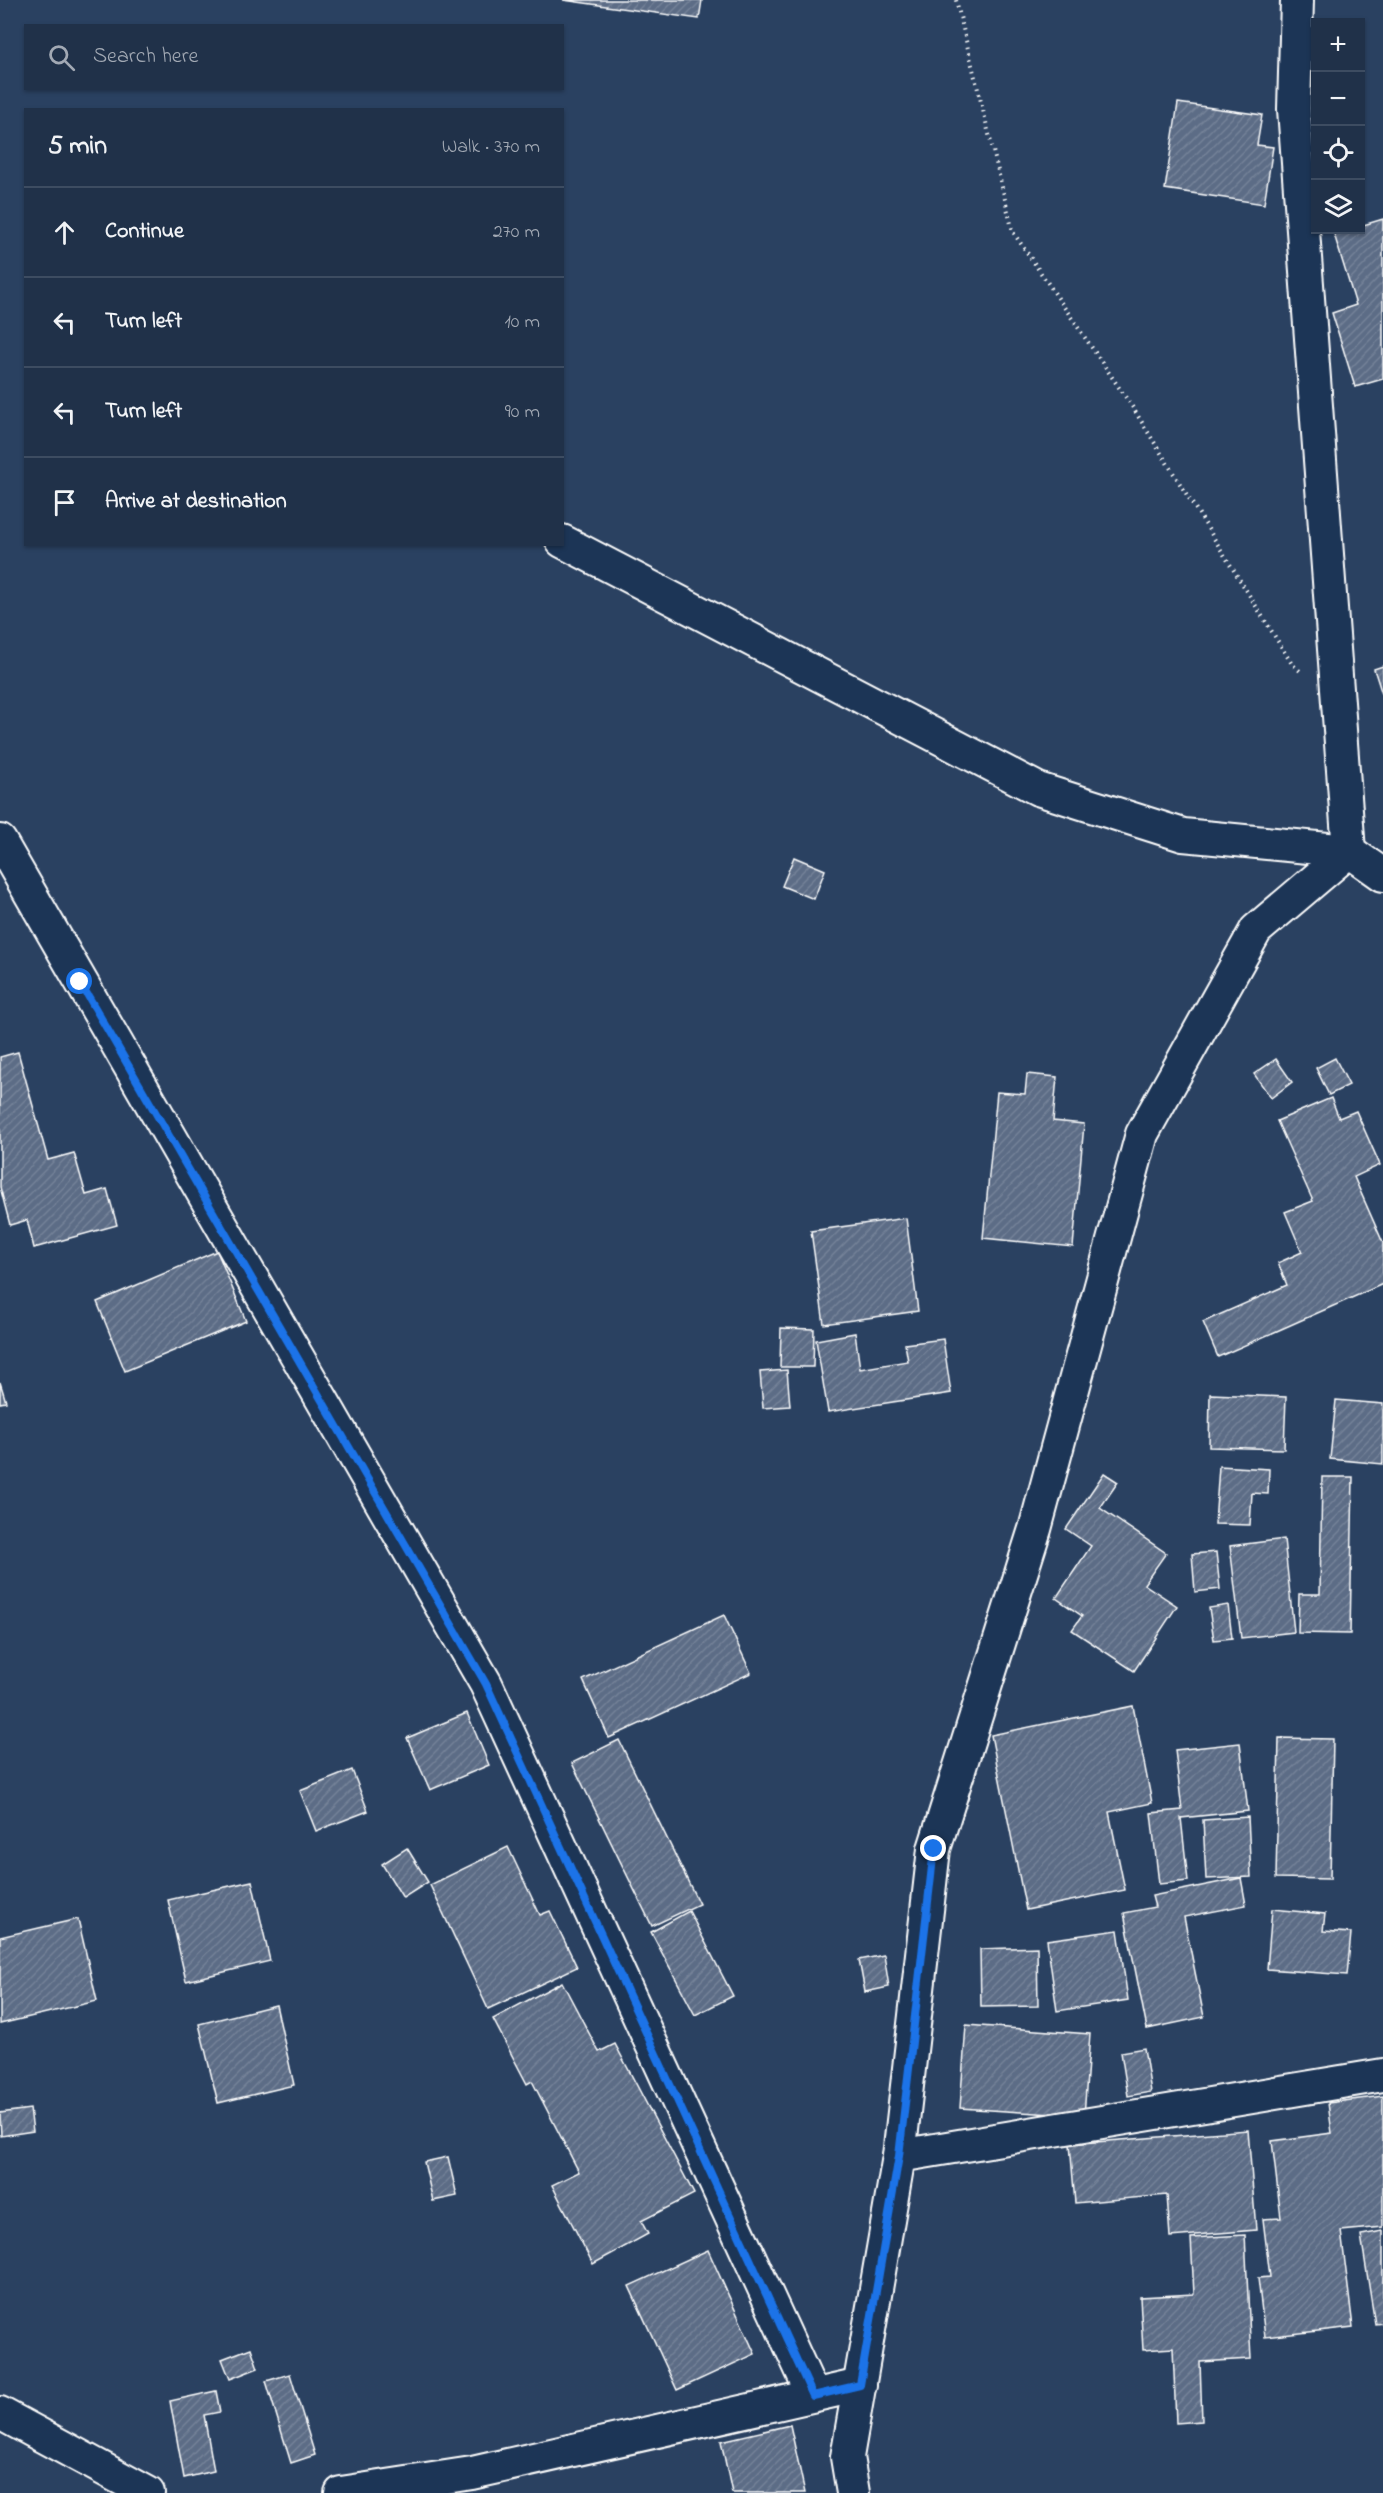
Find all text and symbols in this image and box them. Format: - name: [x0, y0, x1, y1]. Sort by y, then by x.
- map controls: [1311, 18, 1365, 234]
- button: +: [1311, 18, 1365, 72]
- search box: [24, 24, 564, 90]
- icon: search: [45, 41, 78, 74]
- text: Search here: [93, 41, 198, 73]
- button: −: [1311, 72, 1365, 126]
- button: locate: [1311, 126, 1365, 180]
- text: 5 min: [48, 128, 107, 166]
- text: Walk · 370 m: [442, 133, 540, 162]
- button: layers: [1311, 180, 1365, 234]
- icon: ahead: [48, 216, 81, 249]
- text: Continue: [105, 216, 184, 248]
- text: 270 m: [493, 218, 540, 247]
- icon: left: [48, 306, 81, 339]
- text: Turn left: [105, 306, 182, 338]
- text: 10 m: [504, 308, 540, 337]
- icon: left: [48, 396, 81, 429]
- text: Turn left: [105, 396, 182, 428]
- text: 90 m: [505, 398, 540, 427]
- icon: arrive: [48, 486, 81, 519]
- text: Arrive at destination: [105, 486, 287, 518]
- route start: [66, 968, 92, 994]
- route end: [920, 1835, 946, 1861]

